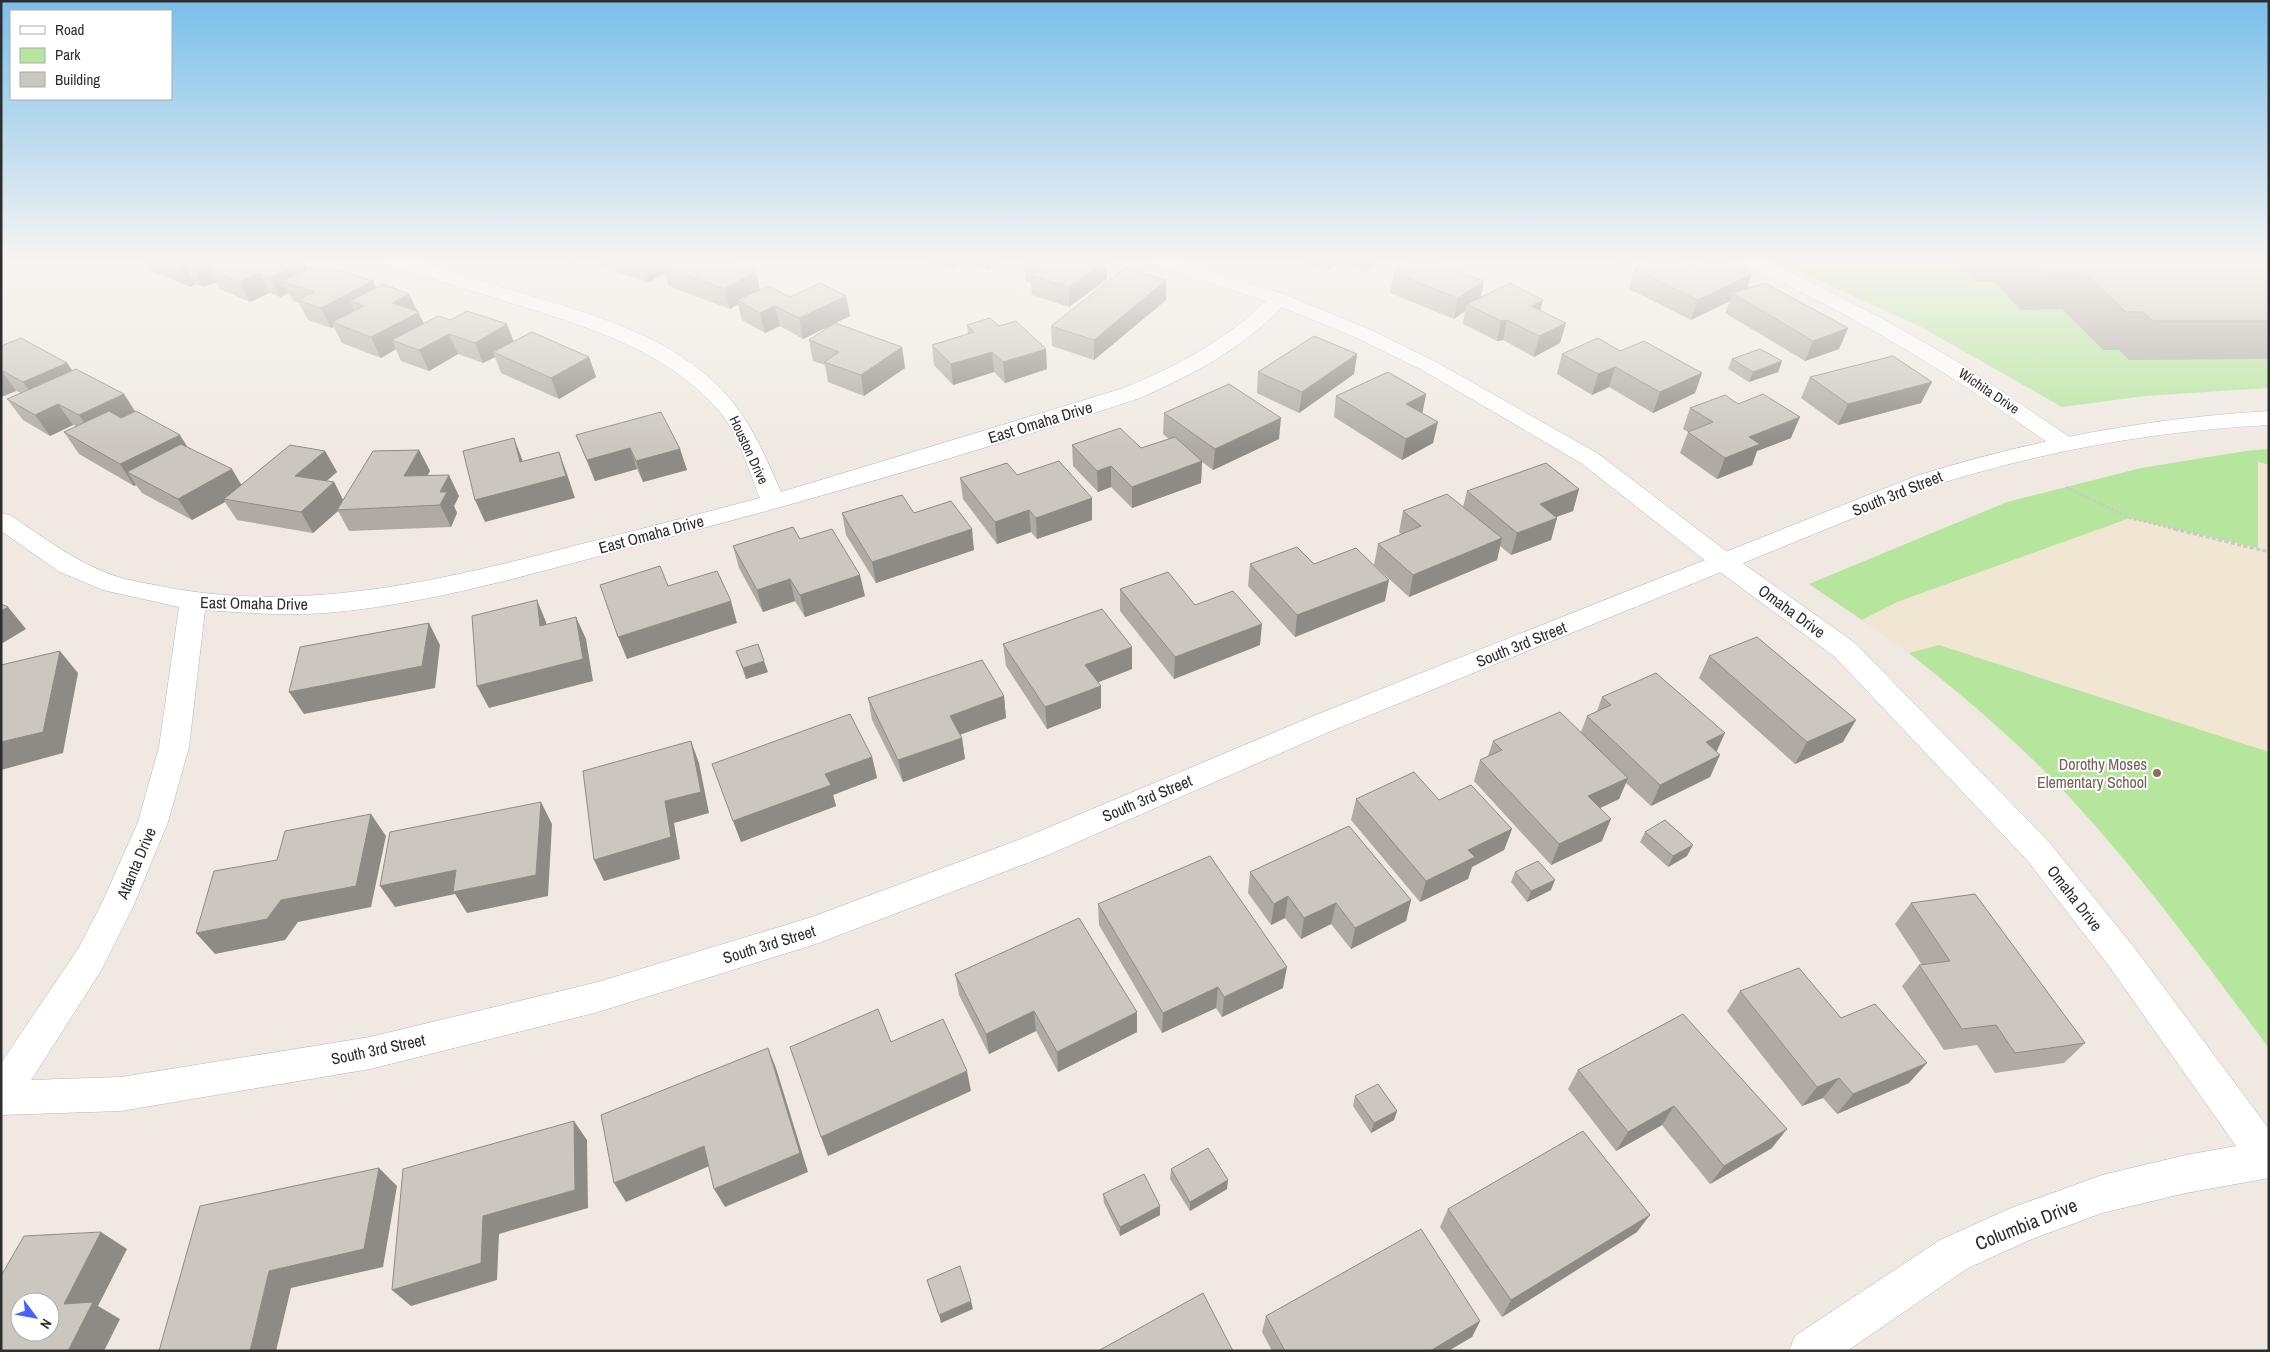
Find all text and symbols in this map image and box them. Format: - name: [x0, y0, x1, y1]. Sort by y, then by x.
- legend: [10, 10, 172, 100]
- text: Road: [55, 19, 84, 40]
- text: Park: [55, 44, 81, 65]
- text: Building: [55, 69, 100, 90]
- street label: Wichita Drive: [1955, 364, 2023, 418]
- street label: East Omaha Drive: [985, 396, 1095, 448]
- street label: Houston Drive: [725, 413, 773, 487]
- street label: South 3rd Street: [1849, 465, 1946, 521]
- street label: East Omaha Drive: [596, 509, 706, 559]
- street label: Omaha Drive: [1754, 579, 1830, 643]
- street label: East Omaha Drive: [200, 591, 308, 615]
- street label: South 3rd Street: [1473, 616, 1570, 672]
- place label: Dorothy Moses Elementary School: [2037, 753, 2147, 793]
- marker: Dorothy Moses Elementary School: [2151, 767, 2163, 779]
- street label: South 3rd Street: [1099, 769, 1196, 827]
- street label: Atlanta Drive: [111, 824, 161, 903]
- street label: Omaha Drive: [2042, 860, 2108, 936]
- street label: South 3rd Street: [720, 919, 818, 968]
- street label: South 3rd Street: [329, 1028, 427, 1070]
- street label: Columbia Drive: [1971, 1192, 2081, 1256]
- north arrow: [10, 1292, 60, 1342]
- text: N: [36, 1316, 56, 1332]

